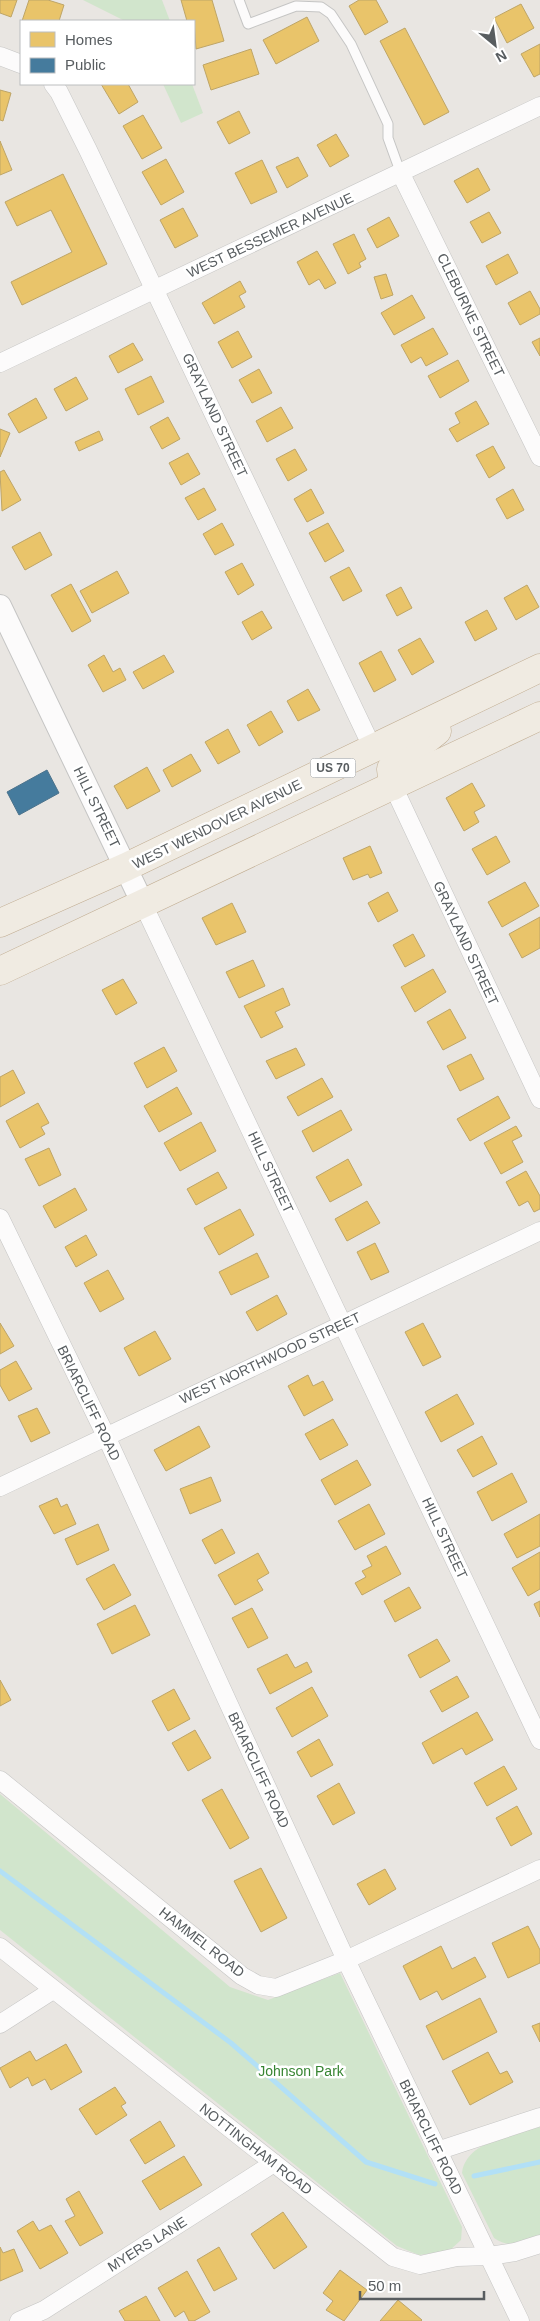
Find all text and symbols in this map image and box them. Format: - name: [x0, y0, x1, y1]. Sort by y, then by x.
- legend: [20, 20, 195, 85]
- north arrow: [470, 20, 520, 70]
- text: Homes: [65, 31, 113, 48]
- text: N: [493, 47, 510, 66]
- text: Public: [65, 56, 106, 73]
- street label: WEST BESSEMER AVENUE: [184, 189, 356, 281]
- street label: CLEBURNE STREET: [434, 251, 508, 380]
- street label: GRAYLAND STREET: [179, 350, 251, 480]
- road number: US 70: [310, 758, 356, 778]
- street label: HILL STREET: [70, 764, 124, 851]
- street label: WEST WENDOVER AVENUE: [130, 776, 304, 872]
- street label: GRAYLAND STREET: [430, 878, 502, 1008]
- street label: HILL STREET: [245, 1129, 297, 1216]
- street label: WEST NORTHWOOD STREET: [177, 1309, 363, 1407]
- street label: BRIARCLIFF ROAD: [54, 1343, 124, 1463]
- street label: HILL STREET: [419, 1495, 471, 1582]
- street label: BRIARCLIFF ROAD: [225, 1710, 293, 1830]
- street label: HAMMEL ROAD: [156, 1904, 248, 1980]
- park label: Johnson Park: [258, 2063, 345, 2079]
- street label: BRIARCLIFF ROAD: [396, 2077, 466, 2197]
- street label: NOTTINGHAM ROAD: [197, 2100, 315, 2198]
- street label: MYERS LANE: [104, 2213, 190, 2275]
- scale bar: [360, 2268, 484, 2300]
- text: 50 m: [368, 2277, 401, 2294]

